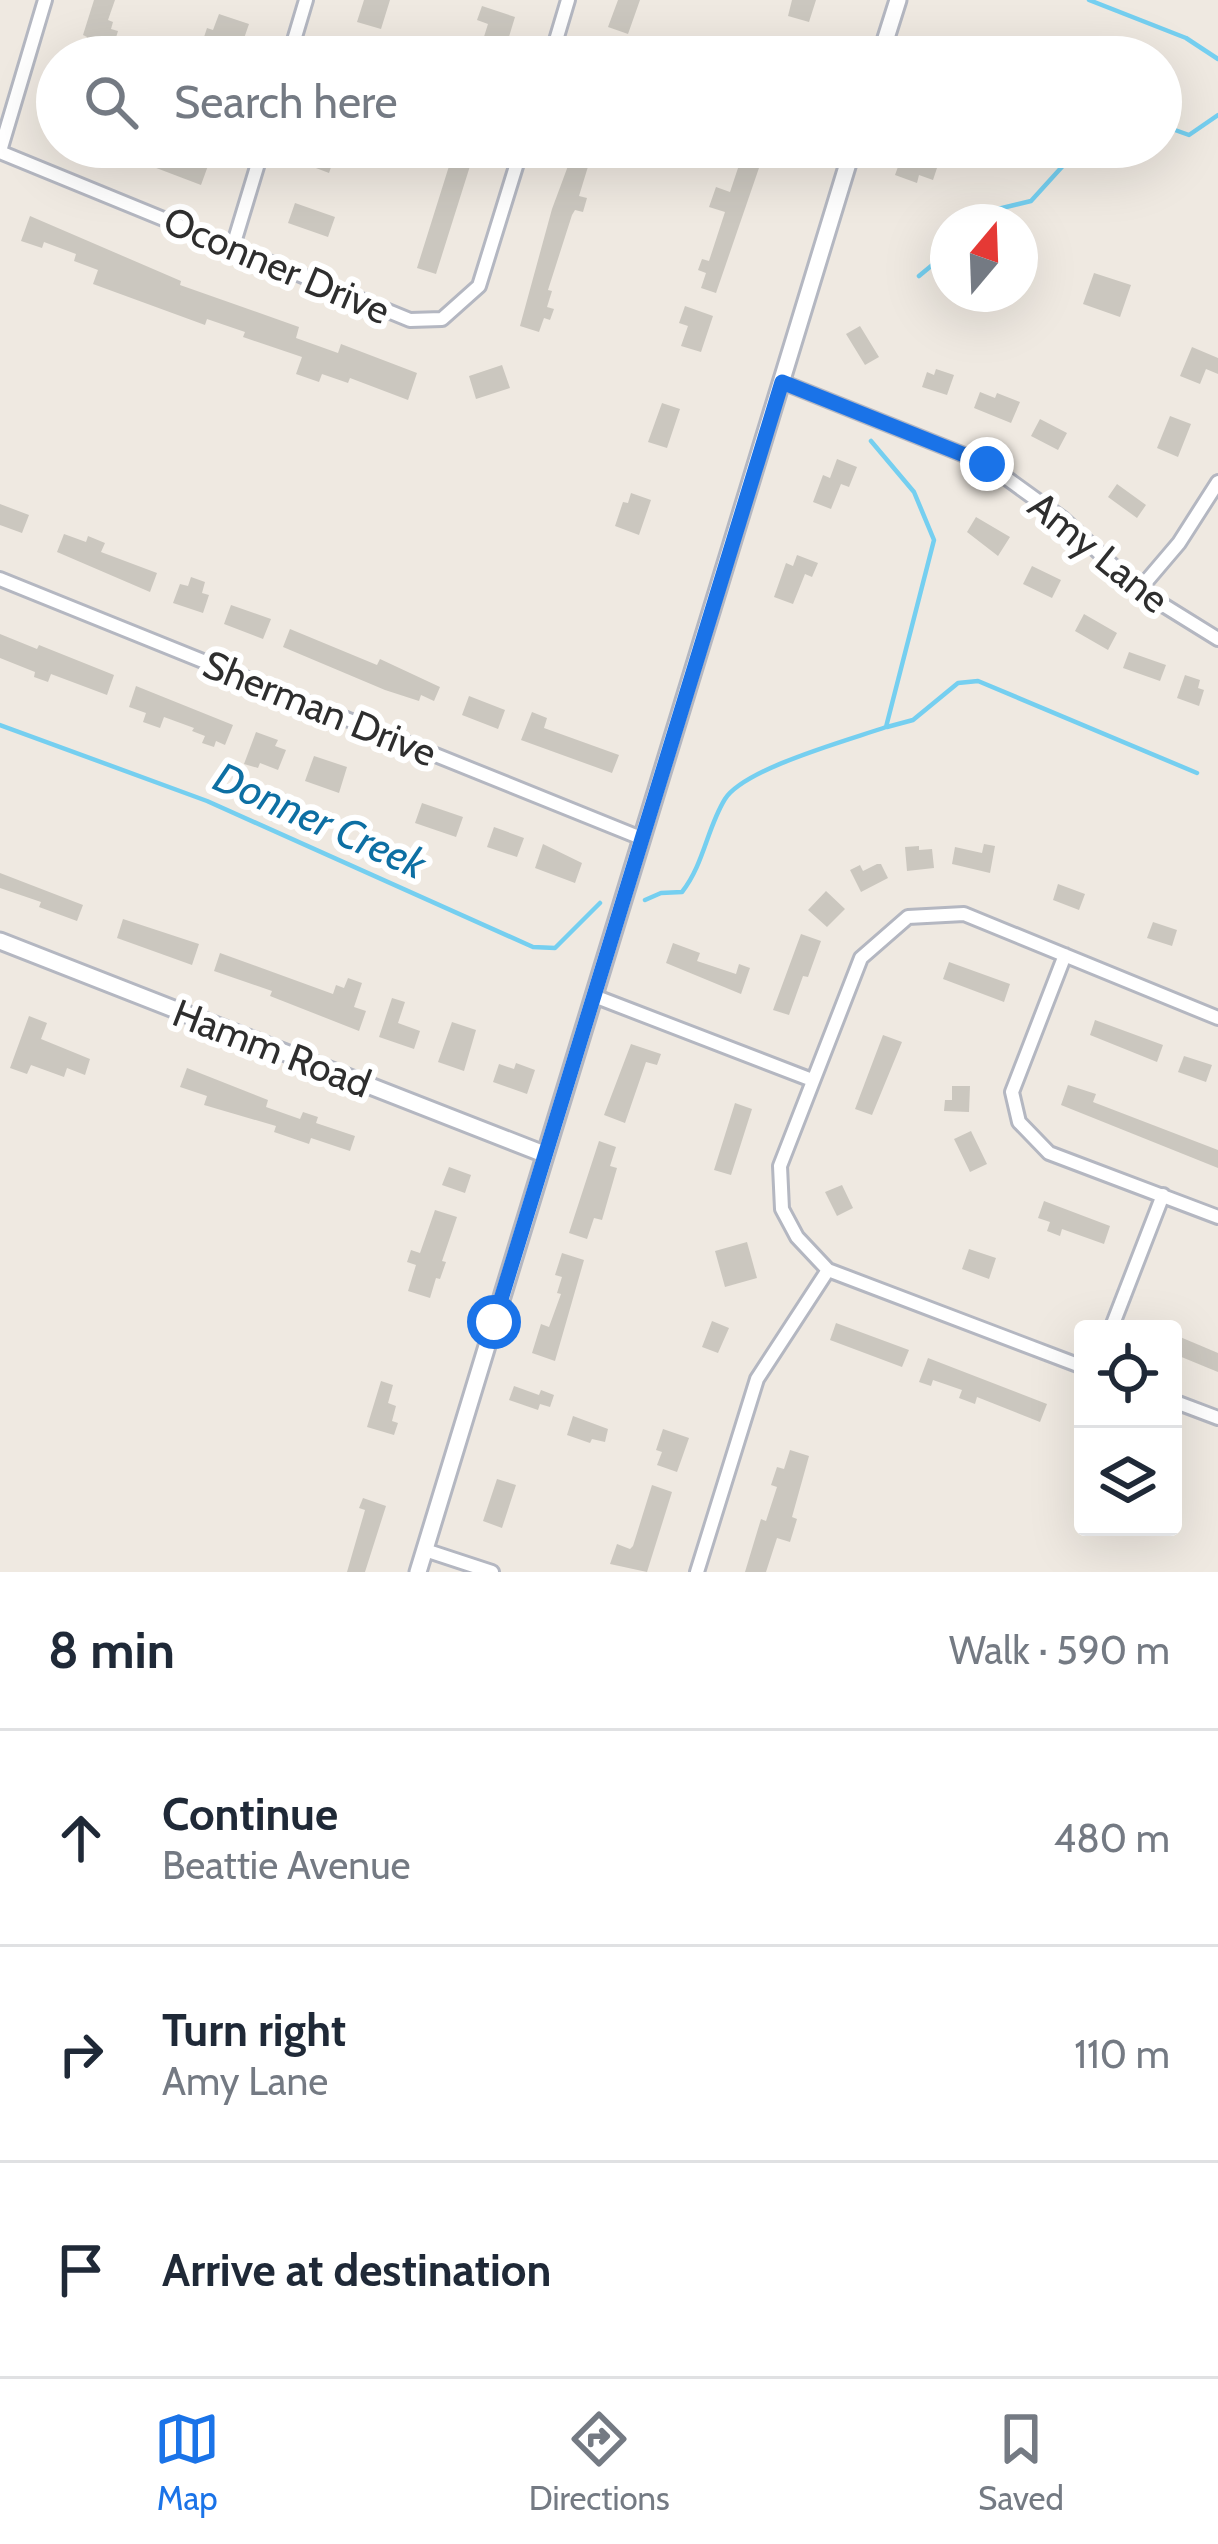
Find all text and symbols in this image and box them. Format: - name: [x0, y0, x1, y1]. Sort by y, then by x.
- search box: [36, 36, 1182, 168]
- icon: search: [78, 69, 144, 135]
- text: Search here: [174, 75, 398, 129]
- street label: Oconner Drive: [157, 196, 397, 334]
- north arrow: [930, 204, 1038, 312]
- route end: [960, 437, 1014, 491]
- street label: Amy Lane: [1019, 481, 1179, 623]
- street label: Sherman Drive: [197, 639, 443, 777]
- water label: Donner Creek: [206, 750, 435, 890]
- street label: Hamm Road: [166, 988, 378, 1108]
- route start: [467, 1295, 521, 1349]
- map controls: [1074, 1320, 1182, 1536]
- button: locate: [1074, 1320, 1182, 1428]
- button: layers: [1074, 1428, 1182, 1536]
- text: 8 min: [48, 1619, 175, 1681]
- text: Walk · 590 m: [949, 1626, 1170, 1674]
- text: Continue: [162, 1787, 338, 1841]
- icon: ahead: [48, 1805, 114, 1871]
- text: 480 m: [1054, 1814, 1170, 1862]
- text: Beattie Avenue: [162, 1841, 411, 1889]
- text: Turn right: [162, 2003, 346, 2057]
- icon: right: [48, 2021, 114, 2087]
- text: 110 m: [1074, 2030, 1170, 2078]
- text: Amy Lane: [162, 2057, 328, 2105]
- icon: arrive: [48, 2237, 114, 2303]
- text: Arrive at destination: [162, 2243, 551, 2297]
- tab: Map: [154, 2406, 220, 2518]
- tab: Directions: [529, 2406, 670, 2518]
- tab: Saved: [978, 2406, 1064, 2518]

